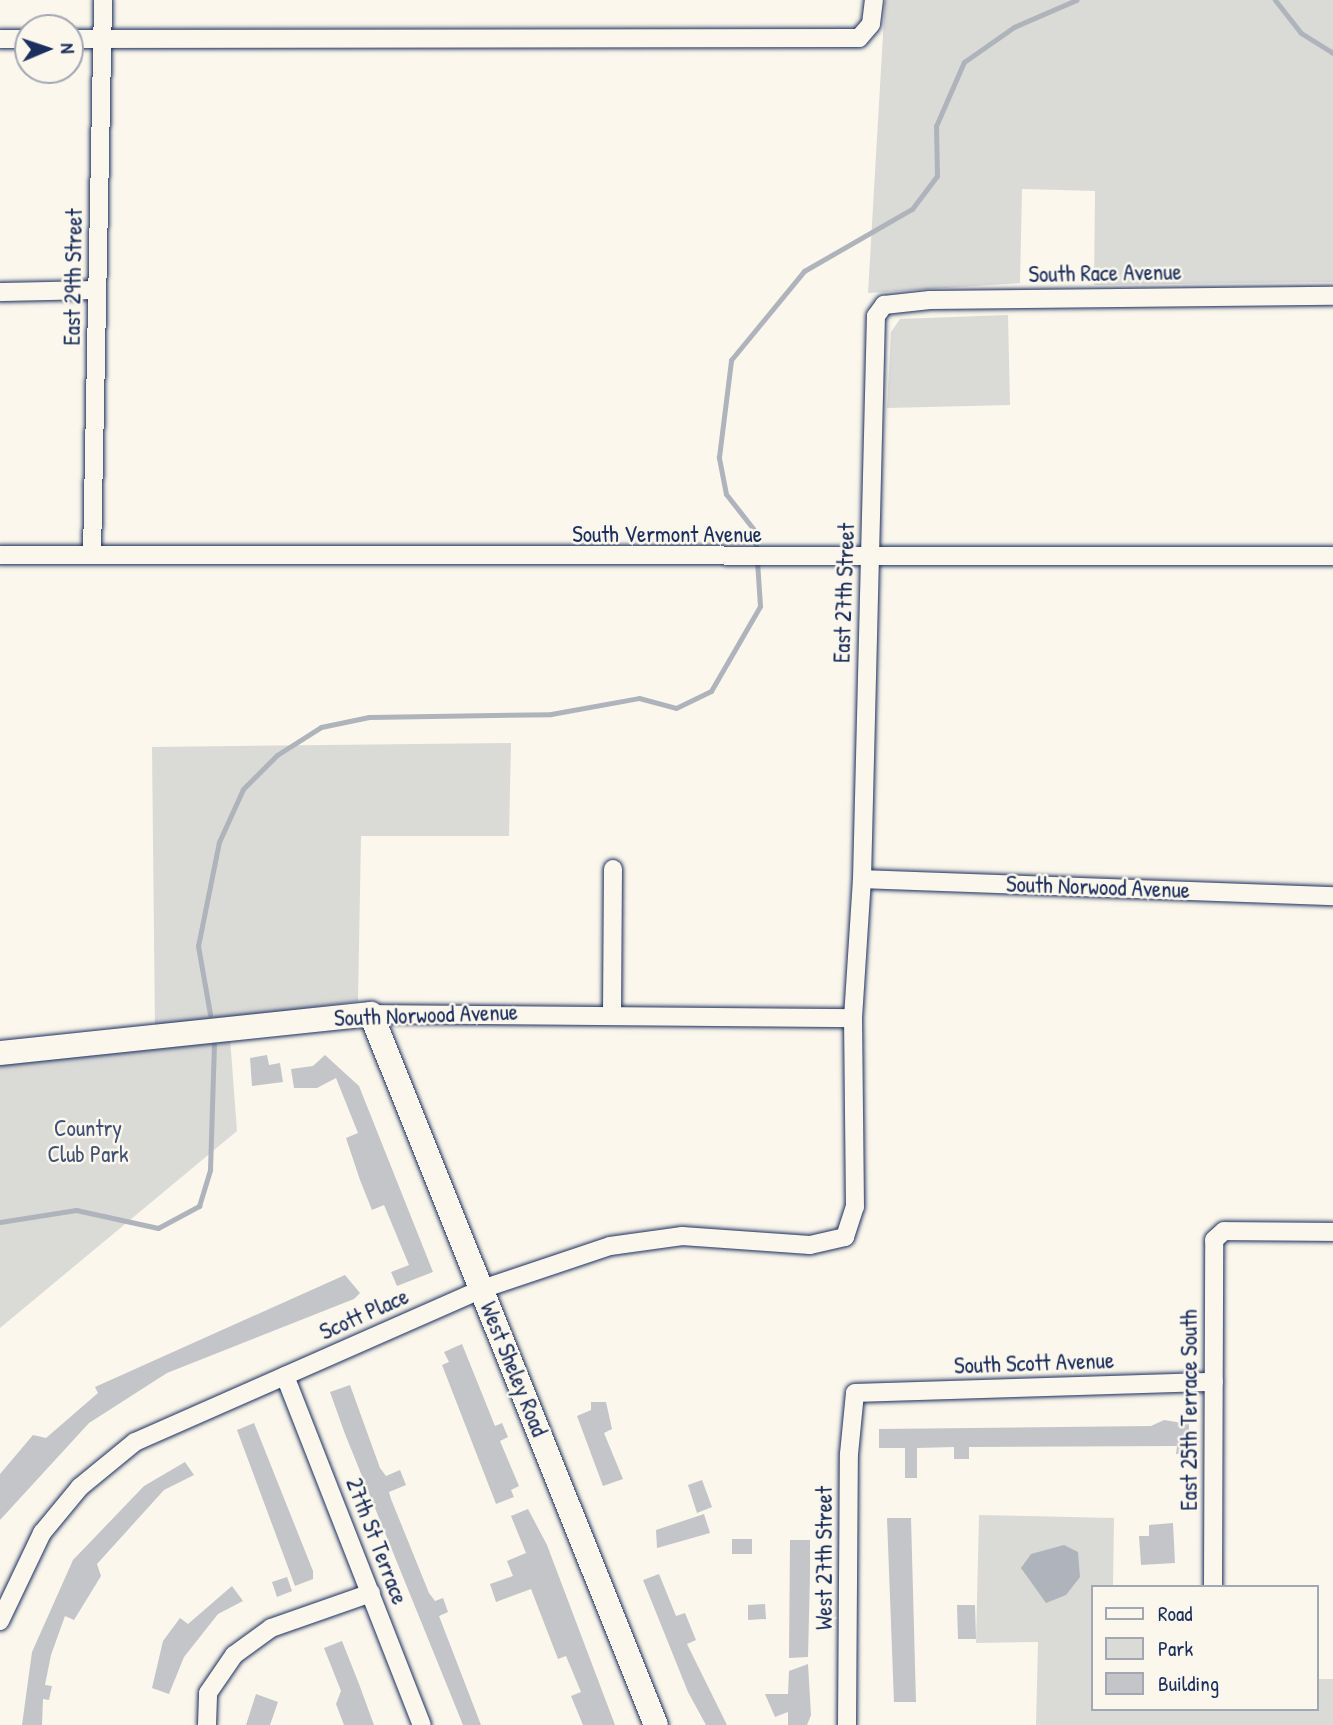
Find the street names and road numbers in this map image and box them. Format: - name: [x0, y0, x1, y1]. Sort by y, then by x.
- street label: East 29th Street: [58, 208, 88, 346]
- street label: South Race Avenue: [1028, 258, 1182, 288]
- street label: South Vermont Avenue: [572, 520, 762, 548]
- street label: East 27th Street: [828, 523, 860, 663]
- street label: South Norwood Avenue: [1006, 870, 1190, 904]
- street label: South Norwood Avenue: [334, 998, 518, 1032]
- street label: Scott Place: [315, 1282, 413, 1346]
- street label: West Sheley Road: [474, 1298, 554, 1440]
- street label: East 25th Terrace South: [1175, 1309, 1203, 1511]
- street label: South Scott Avenue: [954, 1346, 1114, 1380]
- street label: 27th St Terrace: [340, 1474, 414, 1608]
- street label: West 27th Street: [810, 1486, 838, 1630]

